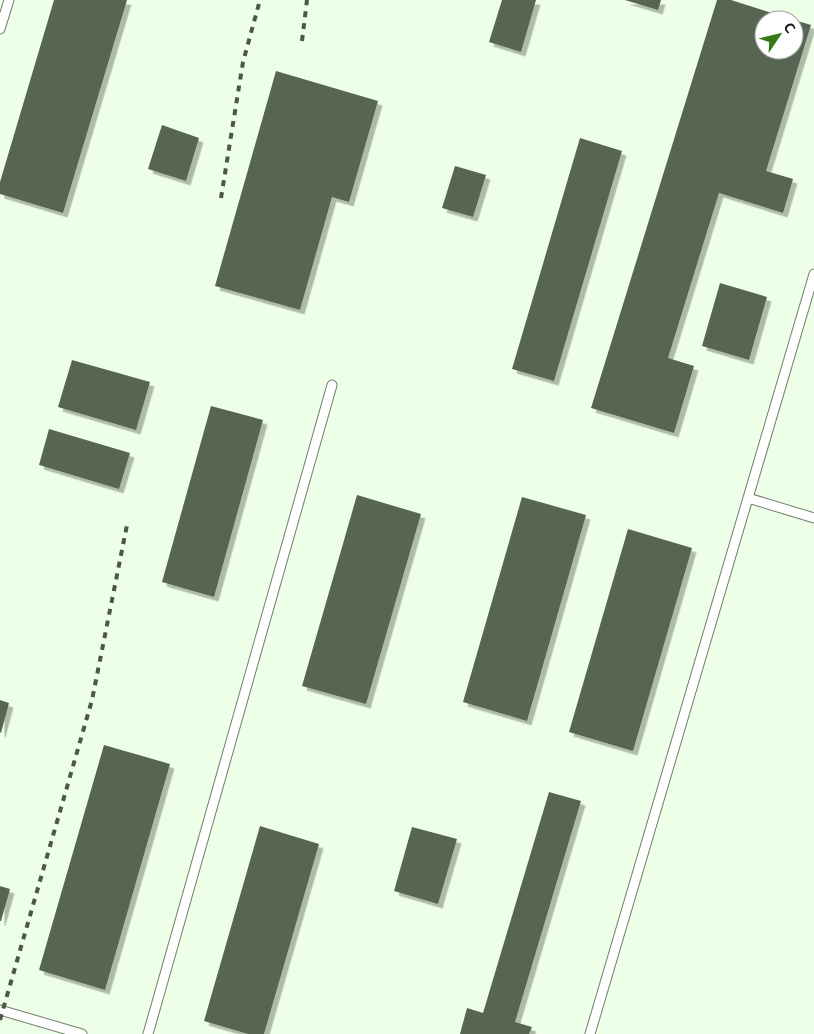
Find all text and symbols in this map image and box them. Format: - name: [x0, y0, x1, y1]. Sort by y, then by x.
- north arrow: [754, 10, 804, 60]
- text: С: [781, 19, 799, 36]

